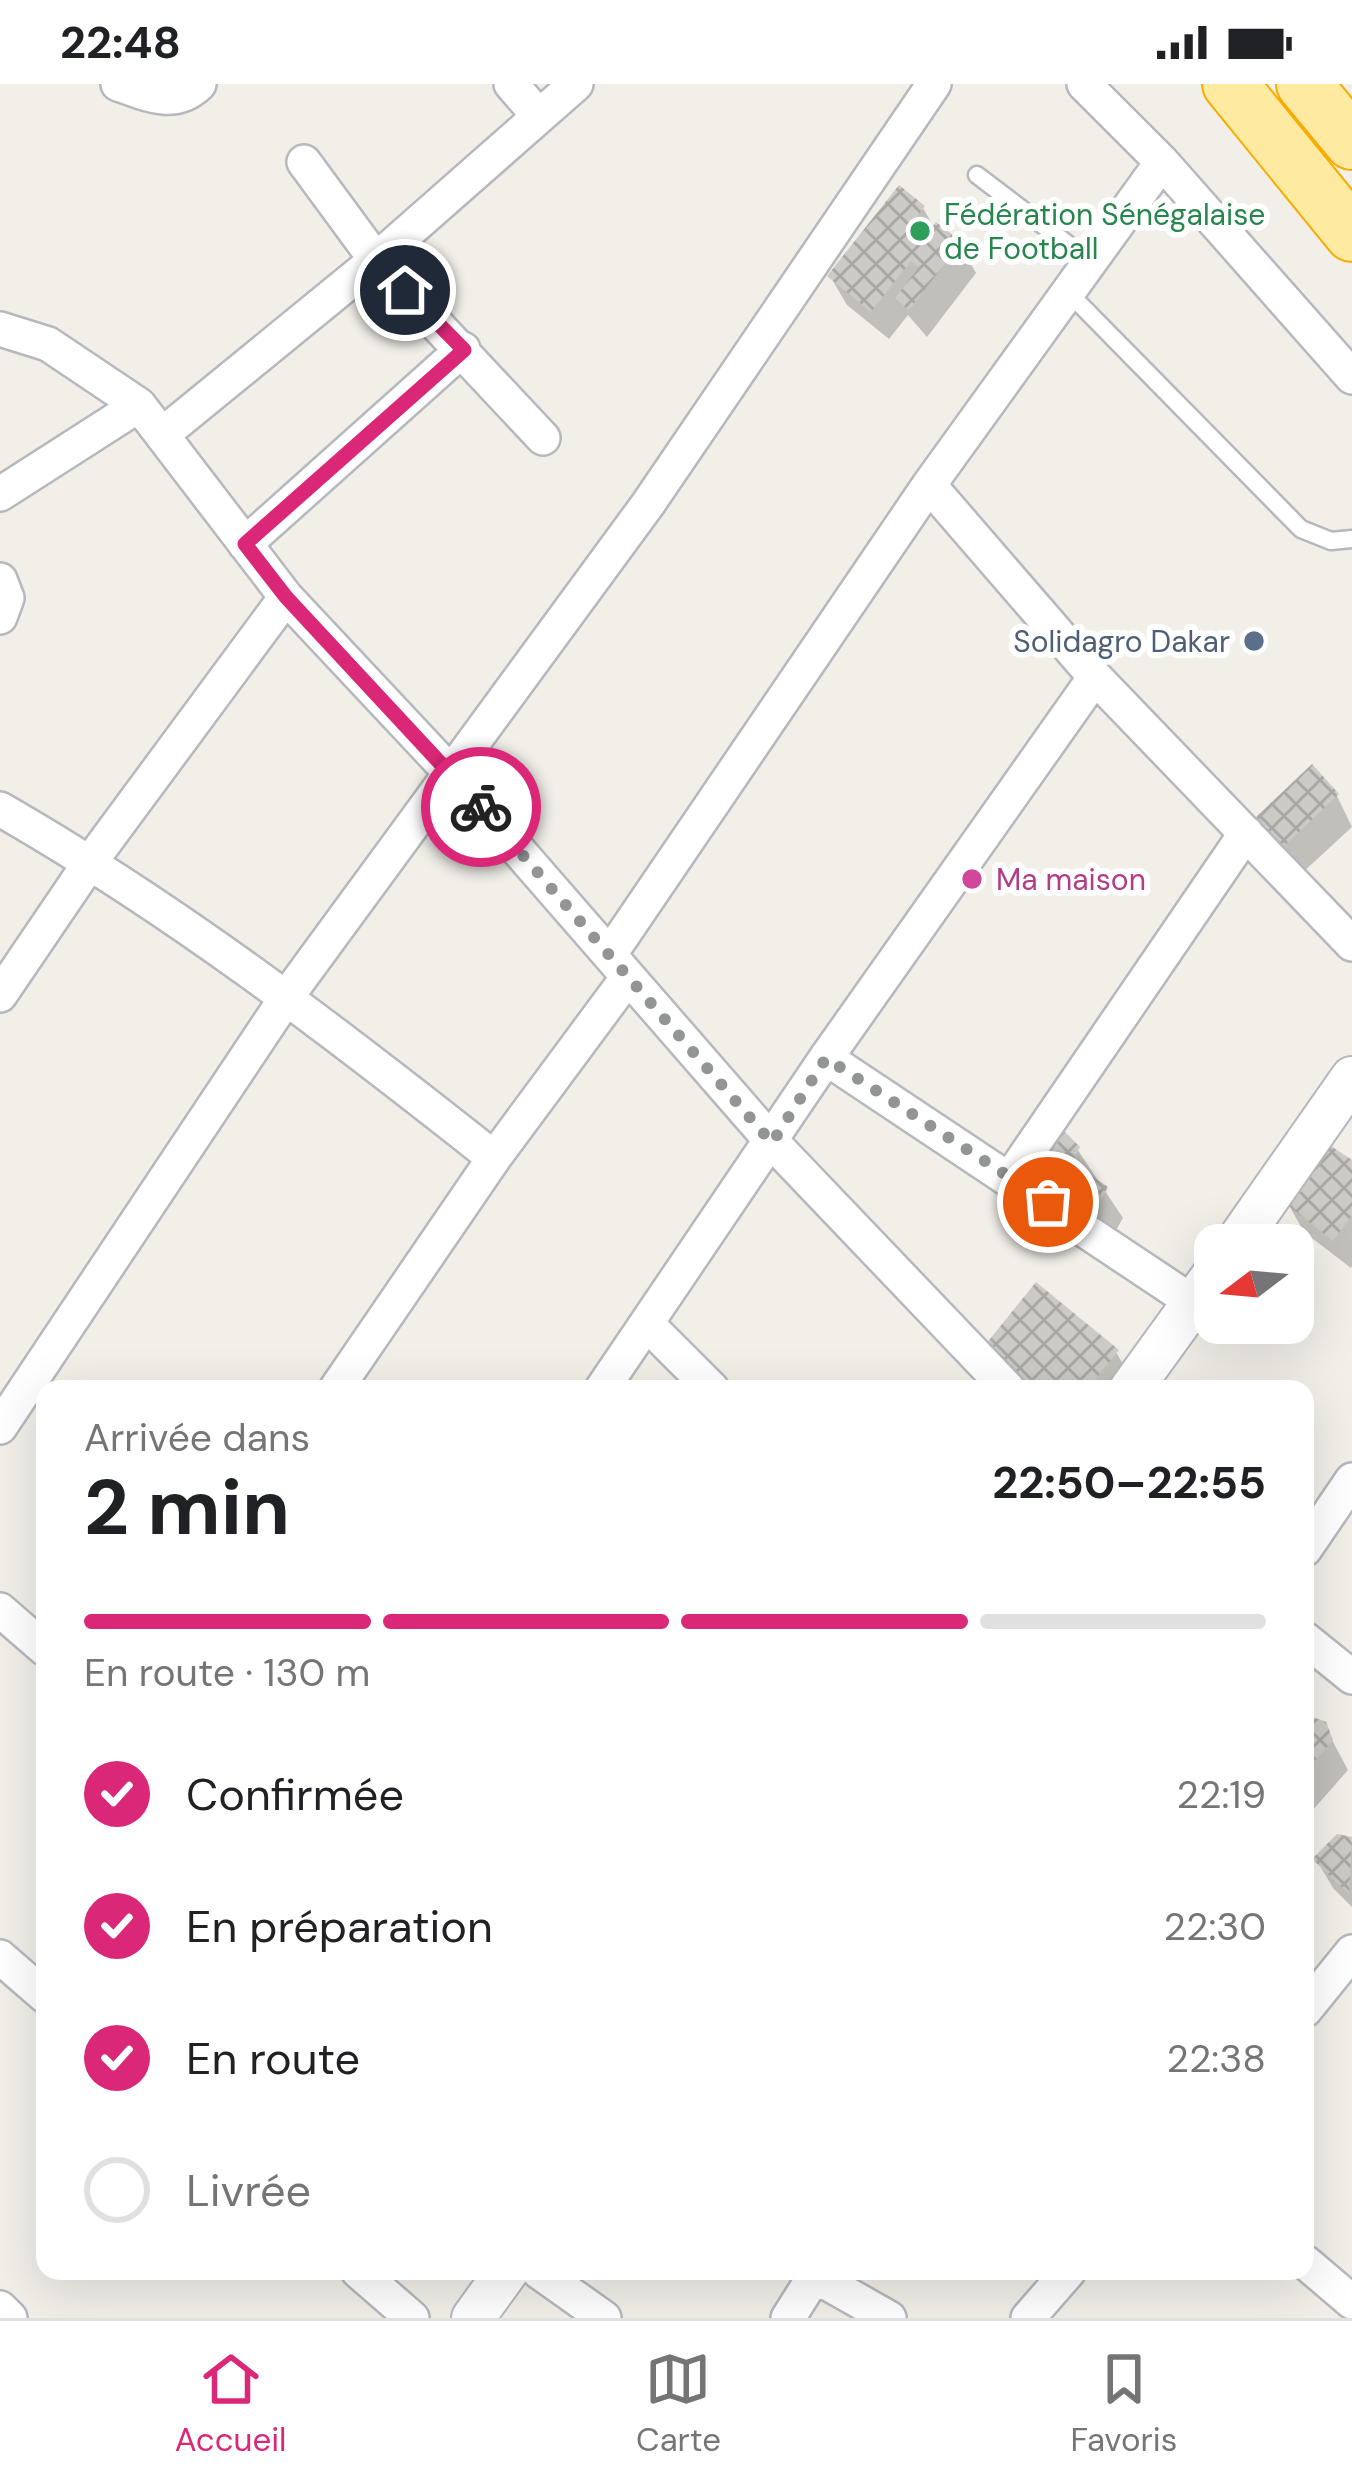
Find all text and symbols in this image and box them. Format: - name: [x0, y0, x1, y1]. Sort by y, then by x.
- text: 22:48: [60, 13, 181, 72]
- place label: Fédération Sénégalaise de Football: [944, 195, 1265, 268]
- marker: Fédération Sénégalaise de Football: [907, 218, 933, 244]
- pin: [354, 239, 456, 341]
- icon: home: [372, 257, 438, 323]
- place label: Solidagro Dakar: [1013, 622, 1230, 661]
- marker: Solidagro Dakar: [1241, 628, 1267, 654]
- courier: [421, 747, 541, 867]
- icon: bike: [448, 774, 514, 840]
- place label: Ma maison: [996, 860, 1146, 899]
- marker: Ma maison: [959, 866, 985, 892]
- pin: [997, 1151, 1099, 1253]
- icon: bag: [1015, 1169, 1081, 1235]
- north arrow: [1194, 1224, 1314, 1344]
- map controls: [1194, 1224, 1314, 1344]
- text: Arrivée dans: [84, 1412, 310, 1463]
- text: 22:50–22:55: [992, 1453, 1266, 1512]
- text: 2 min: [84, 1457, 290, 1558]
- text: En route · 130 m: [84, 1647, 370, 1698]
- icon: check: [84, 1761, 150, 1827]
- text: Confirmée: [186, 1765, 404, 1824]
- text: 22:19: [1177, 1769, 1266, 1820]
- icon: check: [84, 1893, 150, 1959]
- text: En préparation: [186, 1897, 493, 1956]
- text: 22:30: [1163, 1901, 1266, 1952]
- icon: check: [84, 2025, 150, 2091]
- text: En route: [186, 2029, 360, 2088]
- text: 22:38: [1166, 2033, 1266, 2084]
- text: Livrée: [186, 2161, 311, 2220]
- tab: Accueil: [175, 2346, 286, 2461]
- tab: Carte: [636, 2346, 721, 2461]
- tab: Favoris: [1071, 2346, 1177, 2461]

